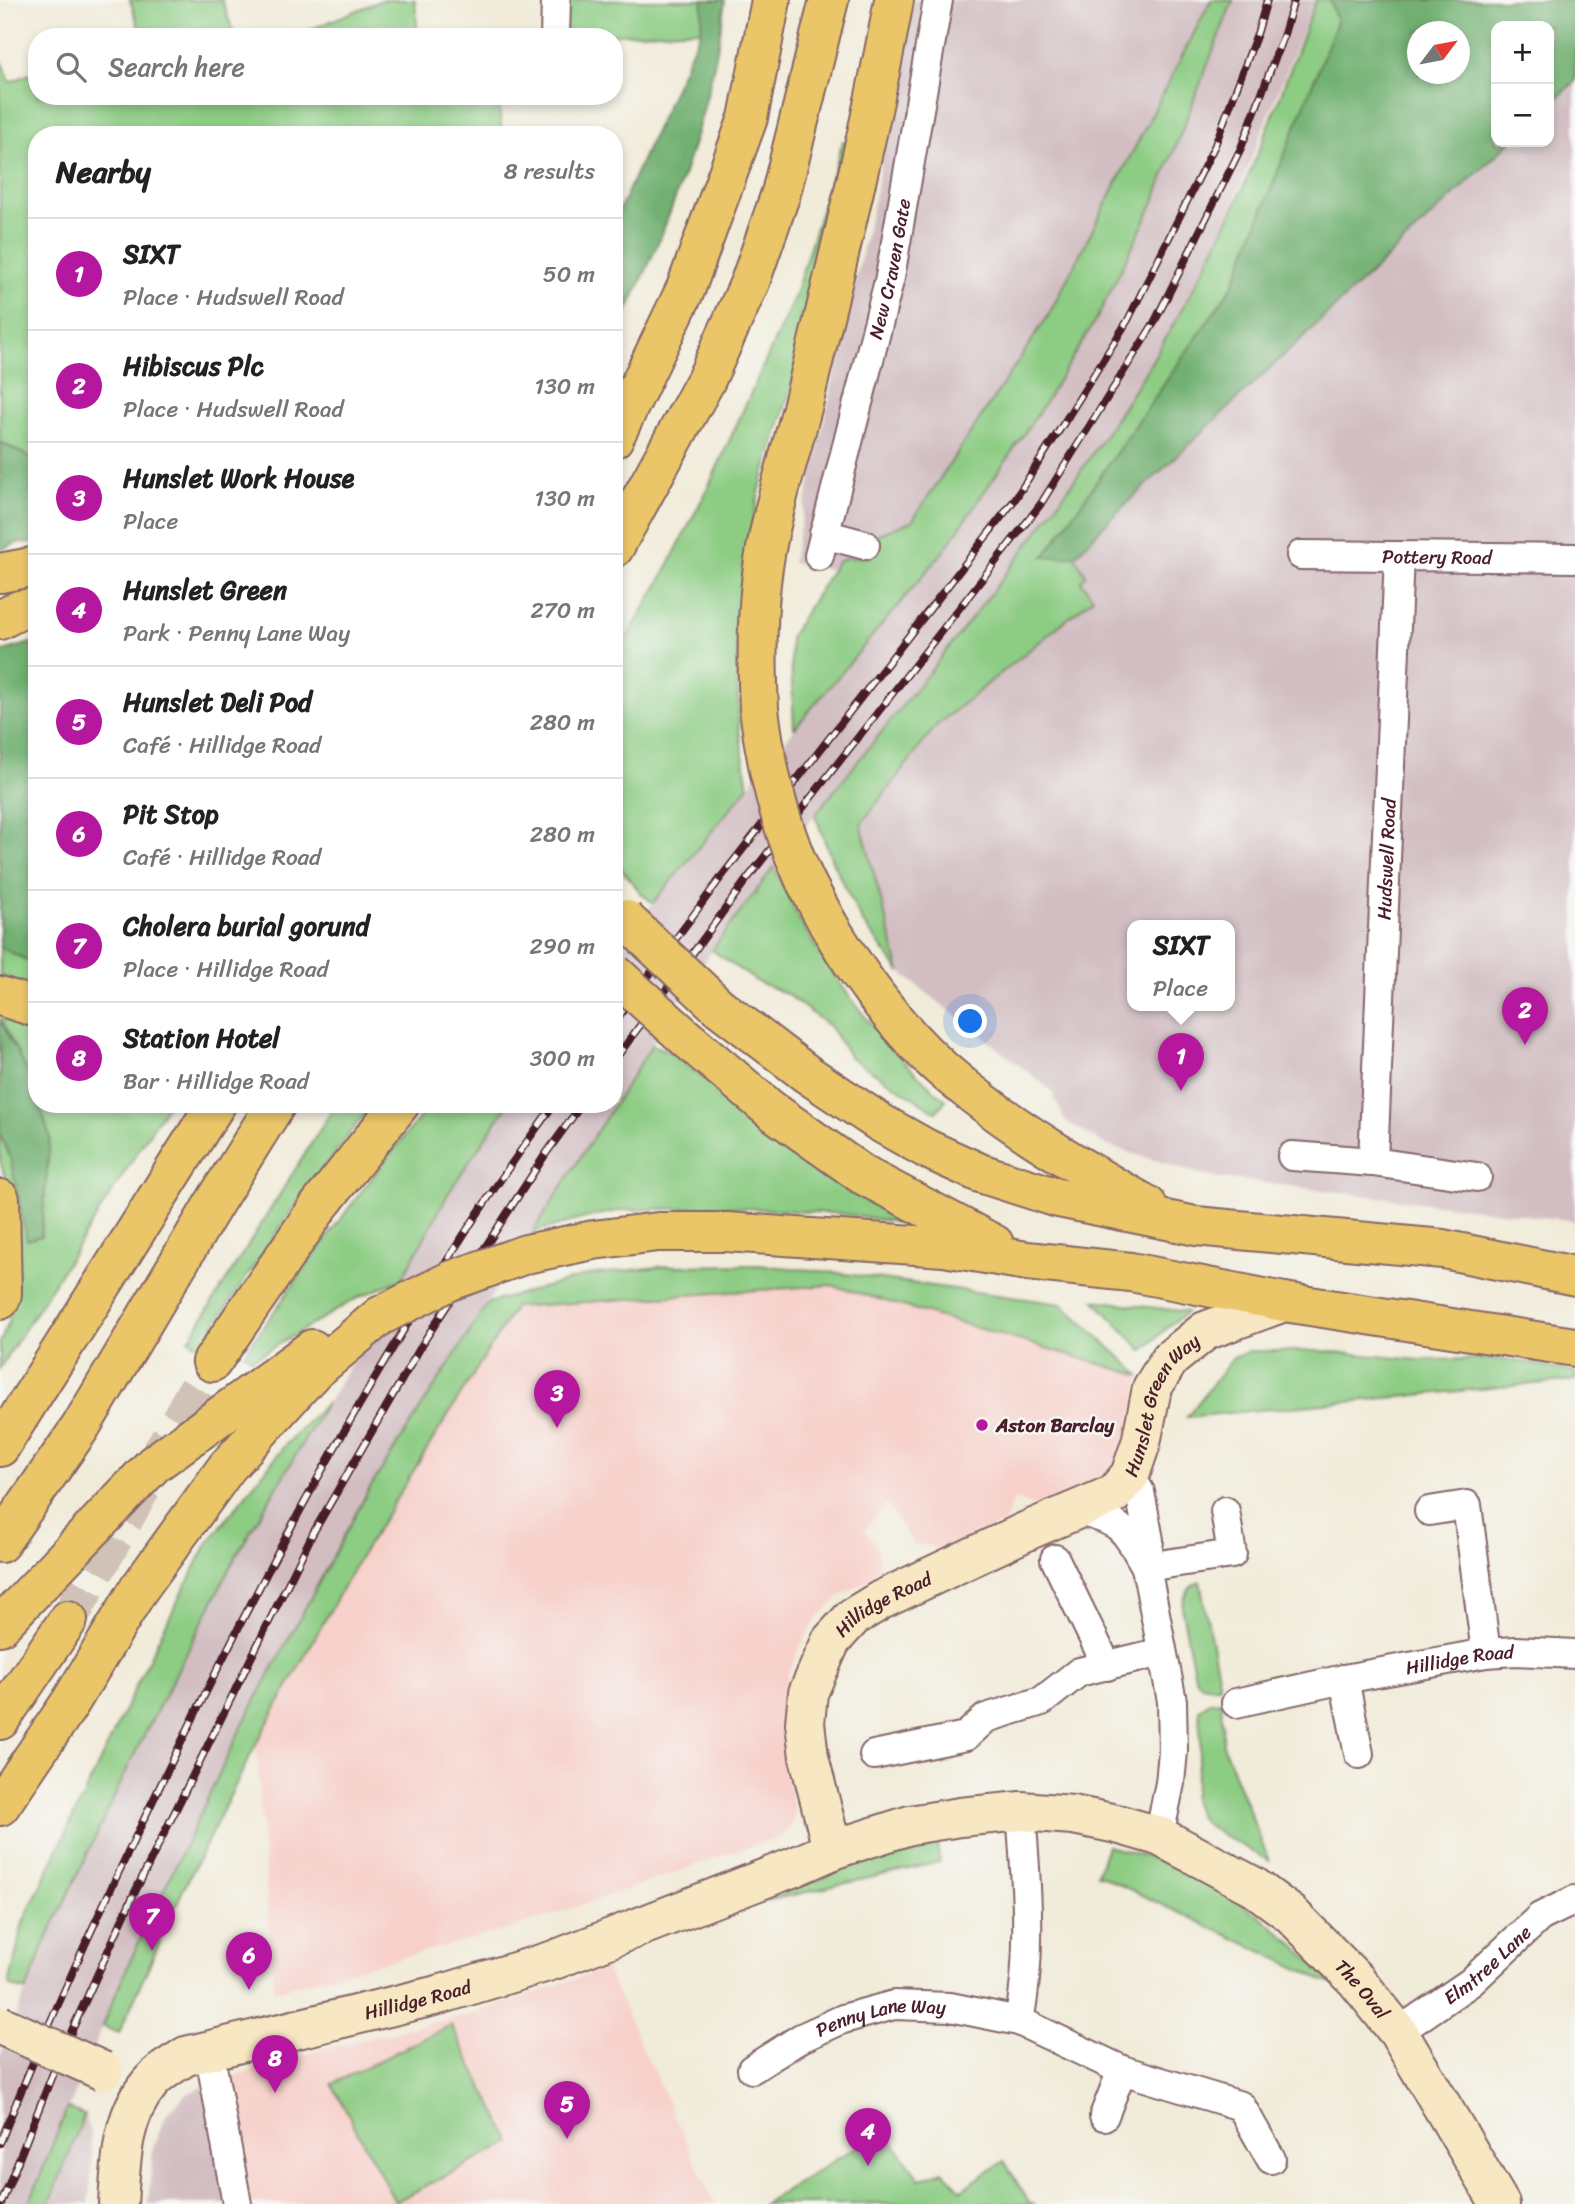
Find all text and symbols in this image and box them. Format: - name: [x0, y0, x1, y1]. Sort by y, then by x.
- north arrow: [1407, 21, 1470, 84]
- map controls: [1491, 21, 1554, 147]
- button: +: [1491, 21, 1554, 84]
- search box: [28, 28, 623, 105]
- text: Search here: [108, 44, 245, 90]
- icon: search: [52, 48, 90, 86]
- button: −: [1491, 84, 1554, 147]
- text: Nearby: [56, 145, 151, 199]
- text: 8 results: [504, 151, 595, 192]
- street label: New Craven Gate: [859, 196, 920, 343]
- text: SIXT: [123, 231, 180, 277]
- text: 1: [74, 254, 84, 295]
- text: 50 m: [543, 254, 595, 295]
- text: Place · Hudswell Road: [123, 277, 344, 318]
- text: Hibiscus Plc: [123, 343, 264, 389]
- text: 2: [72, 366, 86, 407]
- text: 130 m: [534, 366, 595, 407]
- text: Place · Hudswell Road: [123, 389, 344, 430]
- text: Hunslet Work House: [123, 455, 354, 501]
- text: 3: [73, 478, 85, 519]
- text: 130 m: [534, 478, 595, 519]
- text: Place: [123, 501, 178, 542]
- street label: Pottery Road: [1382, 540, 1494, 574]
- text: Hunslet Green: [123, 567, 287, 613]
- text: 4: [72, 590, 86, 631]
- text: 270 m: [530, 590, 595, 631]
- text: Park · Penny Lane Way: [123, 613, 350, 654]
- text: Hunslet Deli Pod: [123, 679, 312, 725]
- text: 5: [72, 702, 86, 743]
- text: 280 m: [530, 702, 595, 743]
- text: Café · Hillidge Road: [123, 725, 321, 766]
- text: Pit Stop: [123, 791, 219, 837]
- street label: Hudswell Road: [1367, 796, 1406, 921]
- text: 6: [72, 814, 86, 855]
- text: 280 m: [530, 814, 595, 855]
- text: Café · Hillidge Road: [123, 837, 321, 878]
- text: Cholera burial gorund: [123, 903, 369, 949]
- popup: [1127, 920, 1235, 1011]
- text: SIXT: [1153, 922, 1209, 968]
- text: 7: [72, 926, 86, 967]
- text: 290 m: [529, 926, 595, 967]
- text: Place · Hillidge Road: [123, 949, 329, 990]
- text: Place: [1153, 968, 1208, 1009]
- pin: 2: [1502, 987, 1548, 1045]
- your location: [953, 1004, 987, 1038]
- text: Station Hotel: [123, 1015, 280, 1061]
- pin: 1: [1158, 1033, 1204, 1091]
- text: 8: [72, 1038, 86, 1079]
- text: 300 m: [530, 1038, 595, 1079]
- text: Bar · Hillidge Road: [123, 1061, 309, 1102]
- street label: Hunslet Green Way: [1115, 1325, 1208, 1481]
- pin: 3: [534, 1370, 580, 1428]
- place label: Aston Barclay: [995, 1409, 1115, 1442]
- marker: Aston Barclay: [974, 1417, 990, 1433]
- street label: Hillidge Road: [826, 1562, 938, 1645]
- street label: Hillidge Road: [1403, 1635, 1516, 1684]
- pin: 7: [129, 1893, 175, 1951]
- street label: Elmtree Lane: [1436, 1917, 1540, 2014]
- pin: 6: [226, 1932, 272, 1990]
- street label: The Oval: [1327, 1951, 1398, 2027]
- street label: Hillidge Road: [361, 1970, 476, 2029]
- street label: Penny Lane Way: [810, 1989, 947, 2046]
- pin: 8: [252, 2035, 298, 2093]
- pin: 5: [544, 2081, 590, 2139]
- pin: 4: [845, 2108, 891, 2166]

